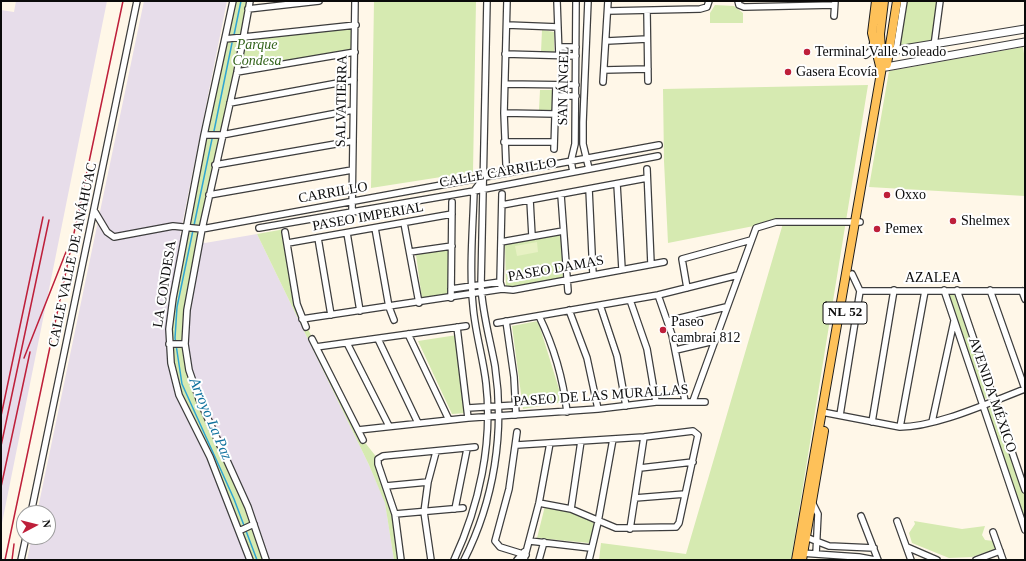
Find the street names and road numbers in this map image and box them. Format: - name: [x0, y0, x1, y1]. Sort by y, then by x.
- street label: SAN ÁNGEL: [555, 46, 573, 126]
- street label: SALVATIERRA: [333, 55, 351, 147]
- street label: CALLE CARRILLO: [438, 154, 558, 192]
- street label: CALLE VALLE DE ANÁHUAC: [45, 161, 101, 349]
- street label: CARRILLO: [297, 179, 369, 207]
- street label: PASEO IMPERIAL: [311, 199, 425, 235]
- street label: LA CONDESA: [150, 239, 180, 329]
- street label: PASEO DAMAS: [507, 252, 605, 286]
- street label: AZALEA: [905, 270, 961, 286]
- road number: NL 52: [823, 302, 867, 324]
- street label: AVENIDA MÉXICO: [964, 335, 1020, 455]
- street label: PASEO DE LAS MURALLAS: [513, 381, 689, 411]

